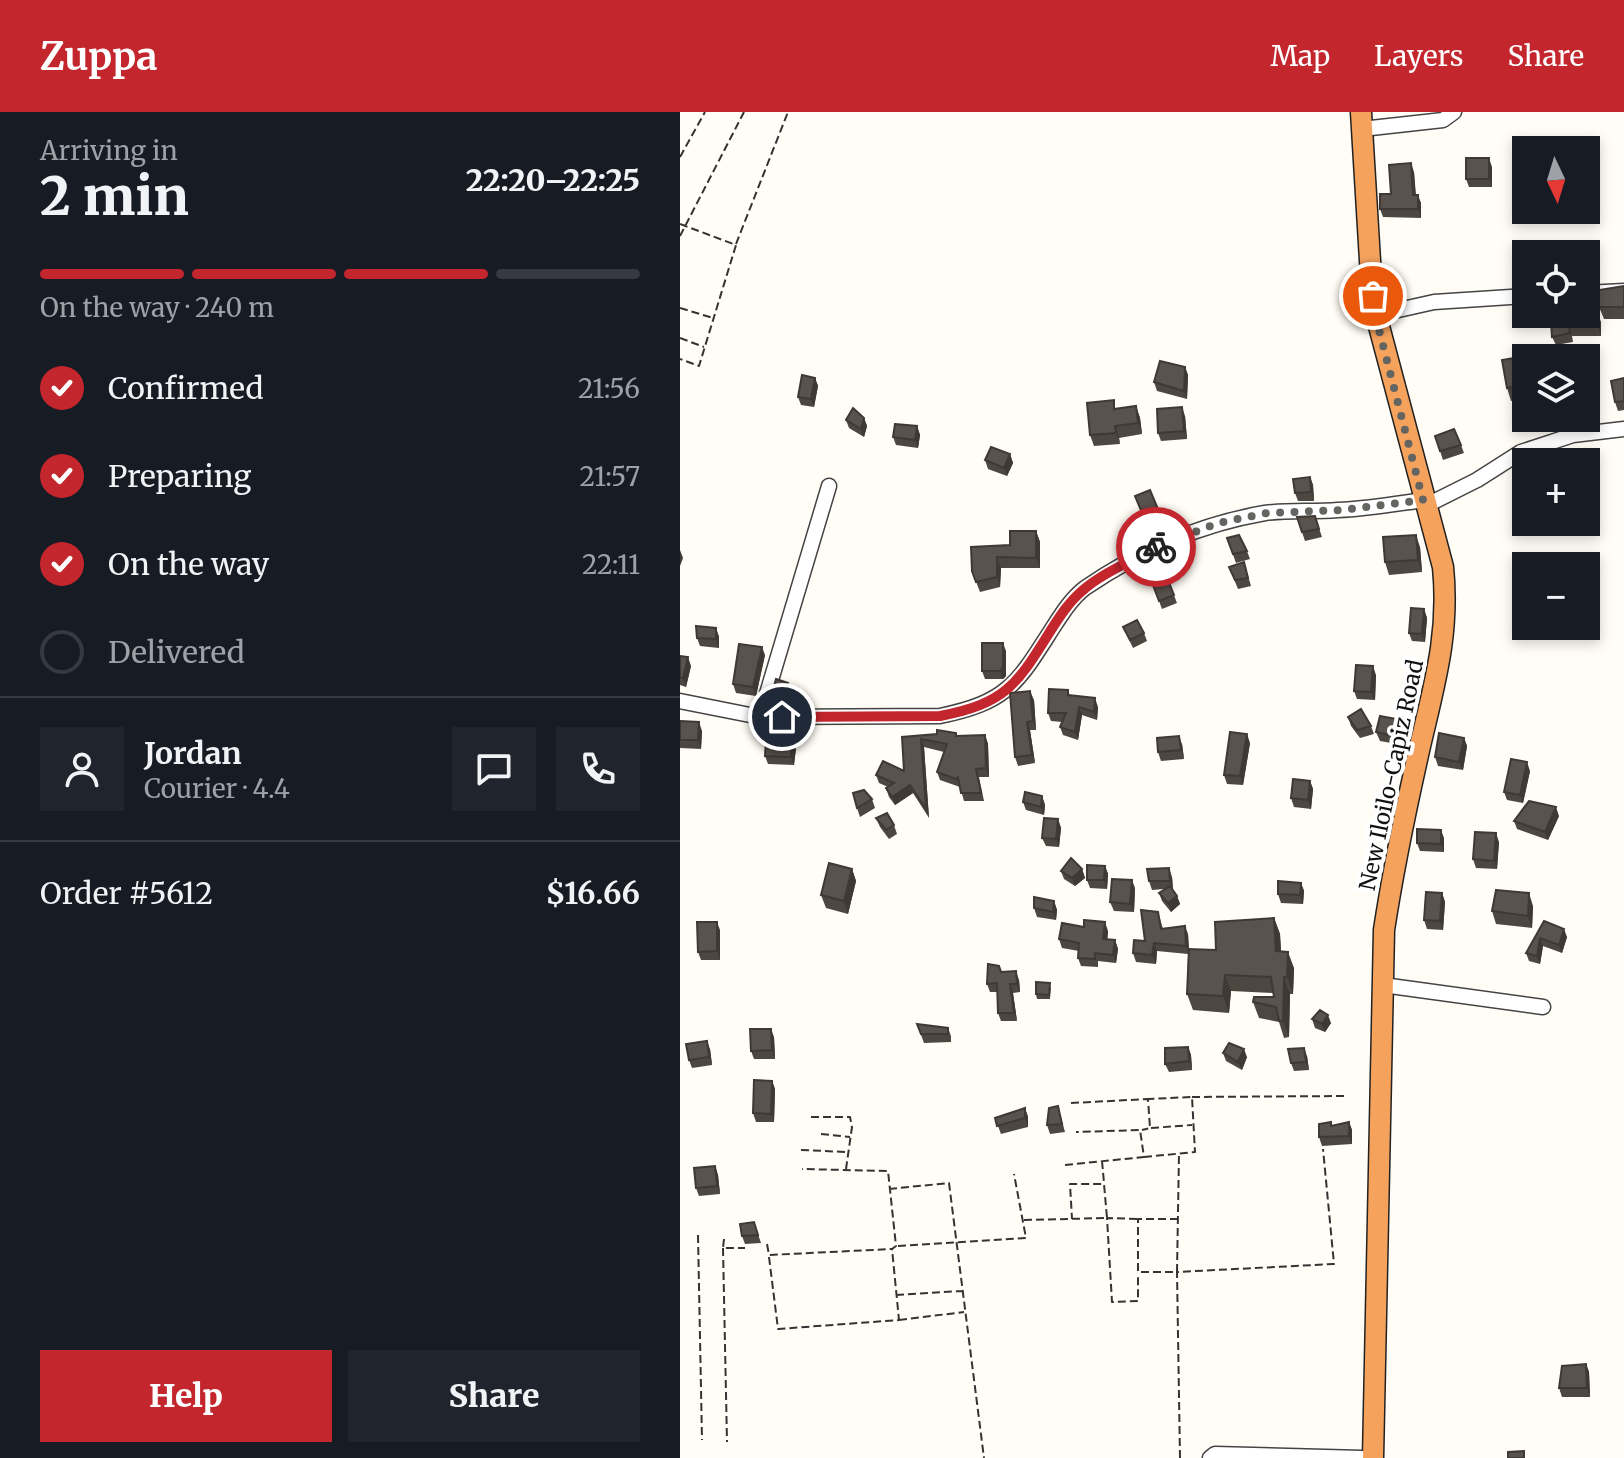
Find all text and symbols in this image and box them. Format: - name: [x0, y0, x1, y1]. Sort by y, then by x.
- text: Zuppa: [40, 33, 158, 80]
- text: Map: [1270, 38, 1330, 74]
- text: Layers: [1374, 38, 1463, 74]
- text: Share: [1507, 38, 1584, 74]
- text: Arriving in: [40, 134, 178, 167]
- north arrow: [1512, 136, 1600, 224]
- map controls: [1512, 136, 1600, 640]
- text: 22:20–22:25: [466, 161, 640, 199]
- text: 2 min: [40, 164, 189, 229]
- button: locate: [1512, 240, 1600, 328]
- pin: [1339, 262, 1407, 330]
- icon: bag: [1351, 274, 1395, 318]
- text: On the way · 240 m: [40, 291, 274, 324]
- button: layers: [1512, 344, 1600, 432]
- icon: check: [40, 366, 84, 410]
- text: Confirmed: [108, 369, 263, 407]
- text: 21:56: [578, 372, 640, 405]
- button: +: [1512, 448, 1600, 536]
- icon: check: [40, 454, 84, 498]
- text: Preparing: [108, 457, 251, 495]
- text: 21:57: [580, 460, 640, 493]
- courier: [1116, 507, 1196, 587]
- icon: bike: [1134, 525, 1178, 569]
- icon: check: [40, 542, 84, 586]
- text: On the way: [108, 545, 269, 583]
- text: 22:11: [582, 548, 640, 581]
- button: −: [1512, 552, 1600, 640]
- text: Delivered: [108, 633, 245, 671]
- street label: New Iloilo-Capiz Road: [1353, 657, 1429, 893]
- pin: [748, 683, 816, 751]
- icon: home: [760, 695, 804, 739]
- button: person: [40, 727, 124, 811]
- button: chat: [452, 727, 536, 811]
- button: phone: [556, 727, 640, 811]
- text: Jordan: [144, 734, 242, 772]
- text: Courier · 4.4: [144, 772, 290, 805]
- text: Order #5612: [40, 874, 213, 912]
- text: $16.66: [546, 874, 640, 912]
- button: Help: [40, 1350, 332, 1442]
- button: Share: [348, 1350, 640, 1442]

